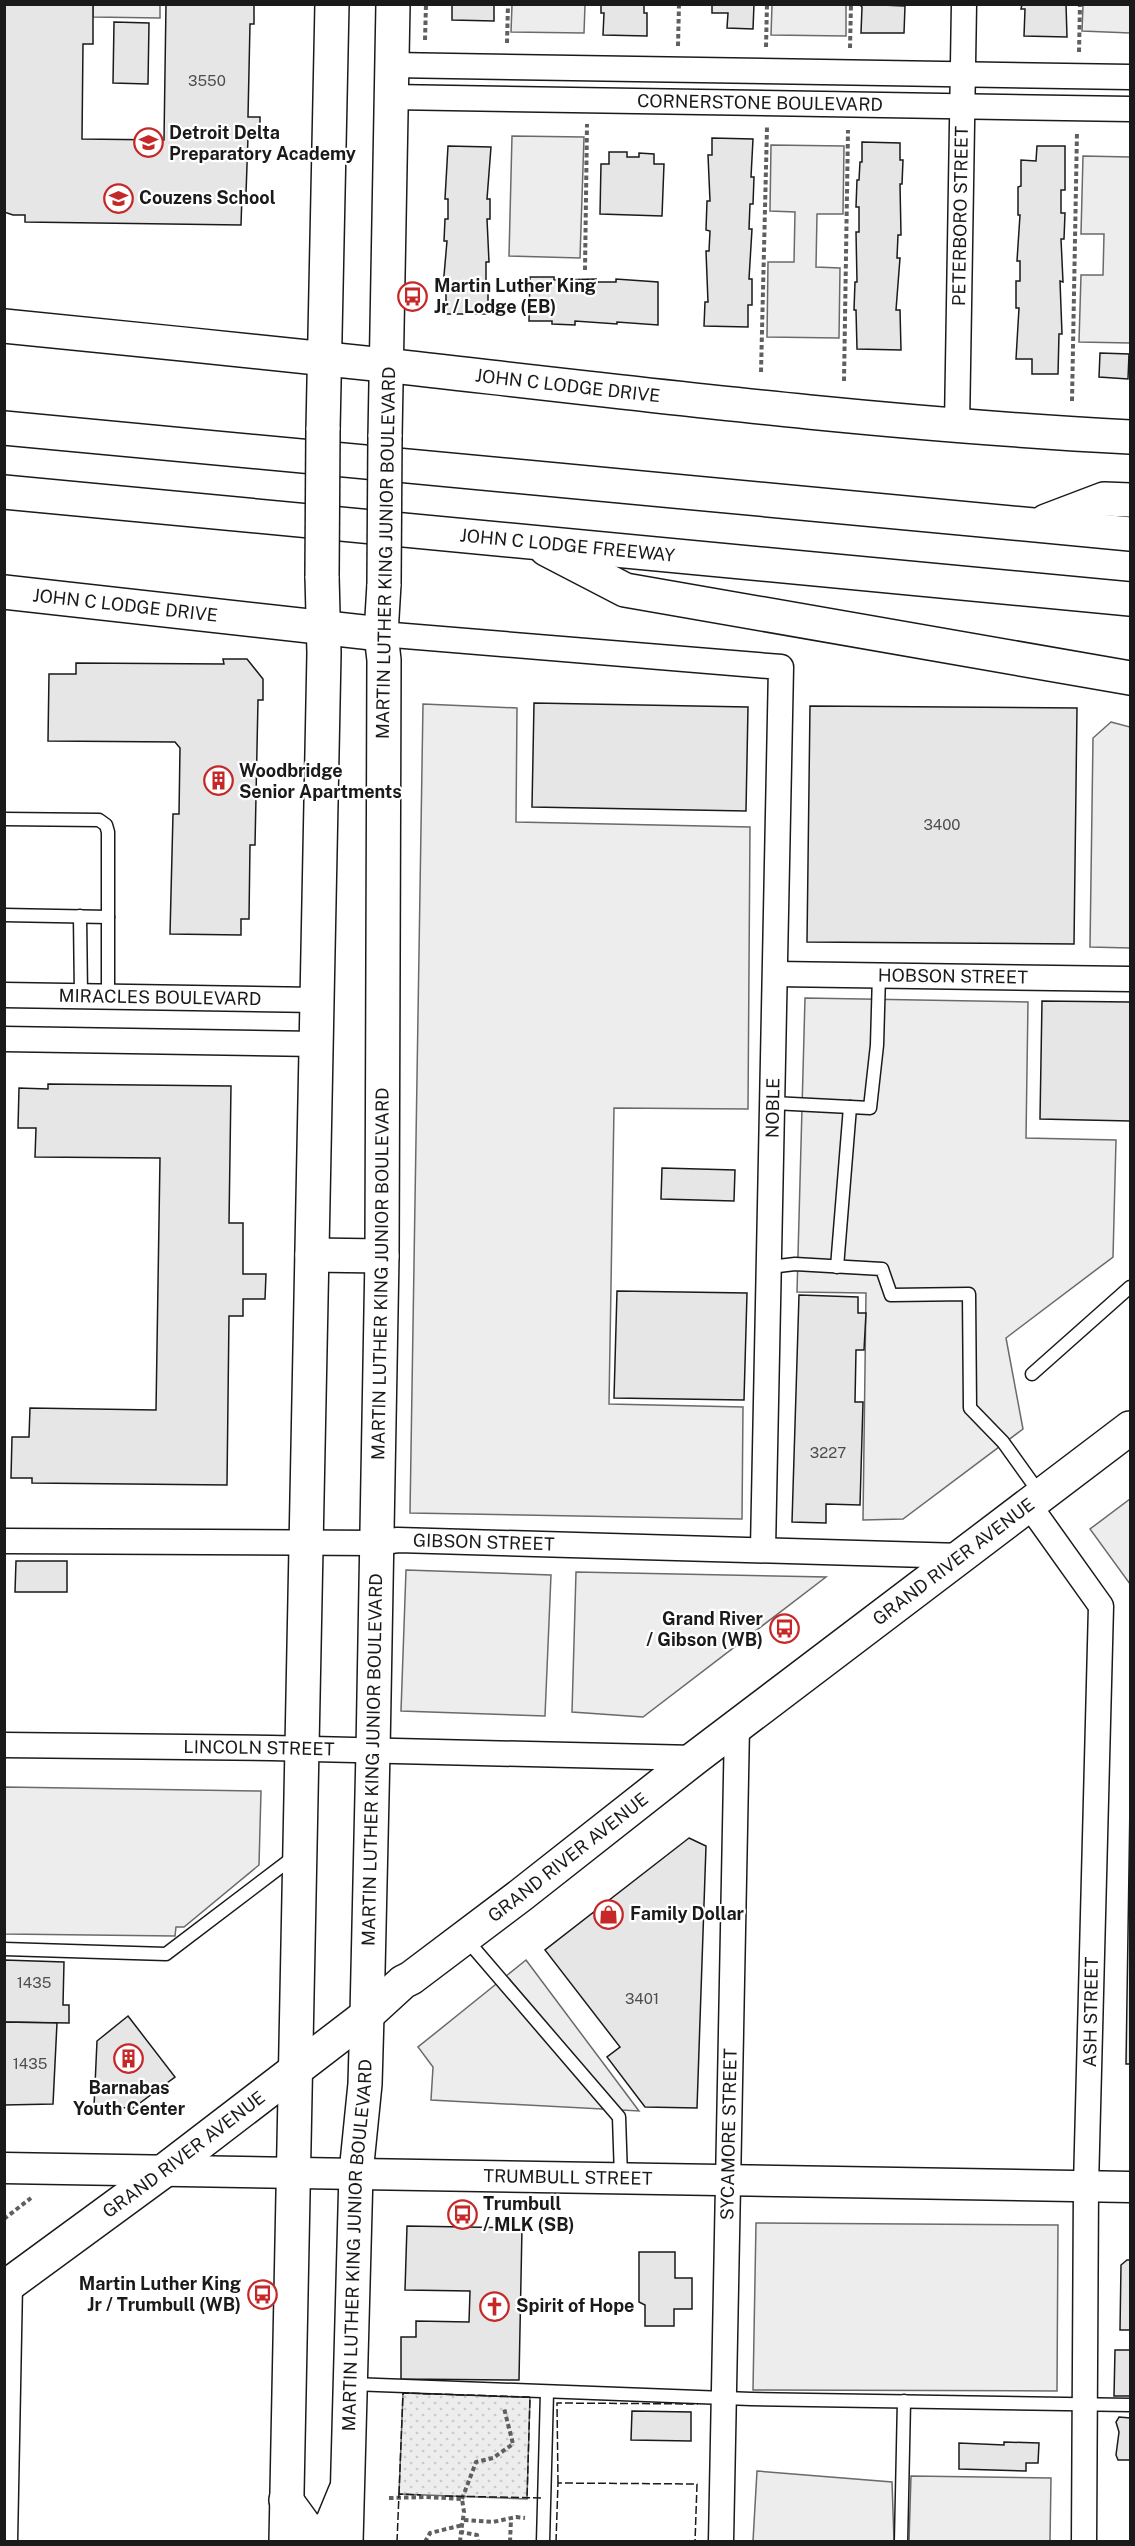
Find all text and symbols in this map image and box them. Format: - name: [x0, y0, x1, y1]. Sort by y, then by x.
- house number: 3550: [188, 72, 226, 89]
- street label: CORNERSTONE BOULEVARD: [637, 90, 883, 115]
- place label: Detroit Delta Preparatory Academy: [169, 122, 356, 164]
- street label: PETERBORO STREET: [948, 126, 972, 306]
- school or university icon: Detroit Delta Preparatory Academy: [132, 127, 164, 159]
- school or university icon: Couzens School: [102, 182, 134, 214]
- place label: Couzens School: [139, 187, 276, 208]
- place label: Martin Luther King Jr / Lodge (EB): [434, 275, 596, 317]
- bus stop icon: Martin Luther King Jr / Lodge (EB): [397, 280, 429, 312]
- street label: JOHN C LODGE DRIVE: [474, 364, 662, 406]
- street label: MARTIN LUTHER KING JUNIOR BOULEVARD: [372, 367, 399, 739]
- street label: JOHN C LODGE FREEWAY: [459, 524, 676, 566]
- street label: JOHN C LODGE DRIVE: [32, 584, 219, 626]
- place label: Woodbridge Senior Apartments: [239, 760, 402, 802]
- building icon: Woodbridge Senior Apartments: [202, 765, 234, 797]
- house number: 3400: [923, 816, 961, 833]
- street label: HOBSON STREET: [878, 964, 1029, 988]
- street label: MIRACLES BOULEVARD: [58, 985, 261, 1009]
- street label: NOBLE: [761, 1078, 784, 1138]
- street label: MARTIN LUTHER KING JUNIOR BOULEVARD: [367, 1087, 393, 1460]
- house number: 3227: [810, 1444, 846, 1461]
- street label: GRAND RIVER AVENUE: [868, 1493, 1038, 1629]
- street label: GIBSON STREET: [413, 1529, 555, 1554]
- street label: MARTIN LUTHER KING JUNIOR BOULEVARD: [358, 1573, 386, 1946]
- place label: Grand River / Gibson (WB): [646, 1608, 764, 1650]
- bus stop icon: Grand River / Gibson (WB): [768, 1613, 800, 1645]
- street label: LINCOLN STREET: [183, 1736, 335, 1760]
- street label: GRAND RIVER AVENUE: [484, 1788, 652, 1926]
- shop icon: Family Dollar: [593, 1898, 625, 1930]
- place label: Family Dollar: [630, 1903, 745, 1924]
- street label: ASH STREET: [1079, 1956, 1102, 2068]
- house number: 1435: [17, 1974, 51, 1991]
- house number: 3401: [625, 1990, 659, 2007]
- building icon: Barnabas Youth Center: [113, 2043, 145, 2075]
- street label: SYCAMORE STREET: [716, 2048, 741, 2220]
- house number: 1435: [13, 2055, 47, 2072]
- street label: MARTIN LUTHER KING JUNIOR BOULEVARD: [338, 2059, 376, 2432]
- place label: Barnabas Youth Center: [73, 2077, 186, 2119]
- street label: GRAND RIVER AVENUE: [99, 2086, 269, 2222]
- street label: TRUMBULL STREET: [483, 2165, 653, 2189]
- place label: Trumbull / MLK (SB): [483, 2193, 575, 2235]
- bus stop icon: Trumbull / MLK (SB): [446, 2198, 478, 2230]
- place label: Martin Luther King Jr / Trumbull (WB): [79, 2273, 241, 2315]
- bus stop icon: Martin Luther King Jr / Trumbull (WB): [246, 2278, 278, 2310]
- church icon: Spirit of Hope: [479, 2290, 511, 2322]
- place label: Spirit of Hope: [516, 2295, 634, 2316]

